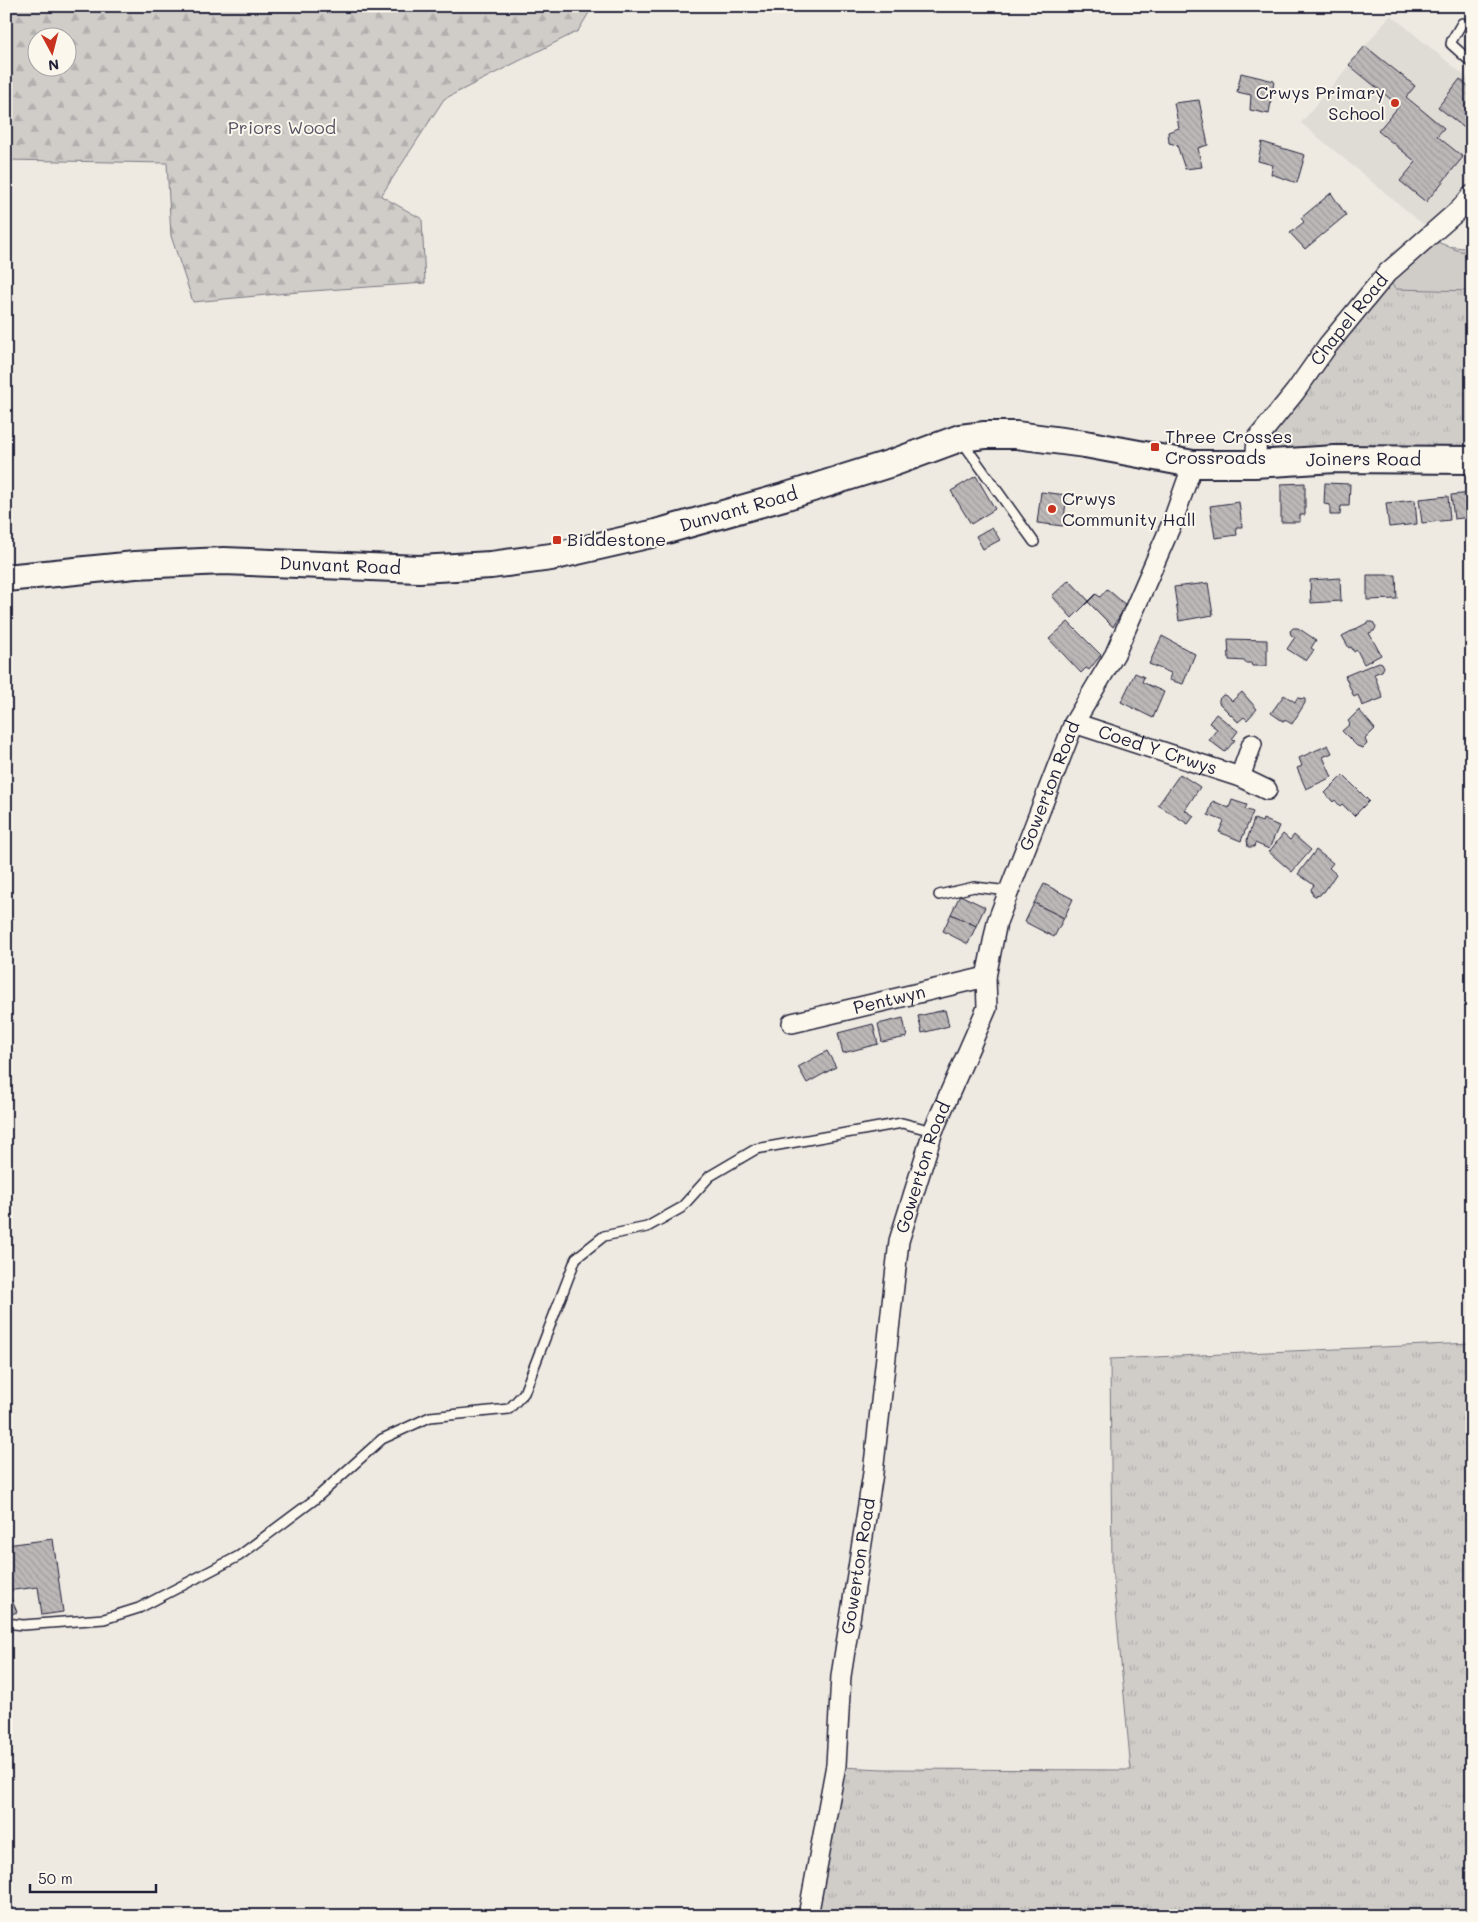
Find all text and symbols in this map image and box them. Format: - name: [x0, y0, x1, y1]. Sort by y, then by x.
- north arrow: [28, 28, 78, 78]
- text: N: [47, 55, 60, 75]
- place label: Crwys Primary School: [1256, 80, 1385, 125]
- marker: Crwys Primary School: [1389, 97, 1401, 109]
- park label: Priors Wood: [228, 115, 336, 139]
- street label: Chapel Road: [1304, 268, 1393, 370]
- place label: Three Crosses Crossroads: [1165, 424, 1292, 469]
- marker: Three Crosses Crossroads: [1149, 441, 1161, 453]
- street label: Joiners Road: [1305, 446, 1421, 472]
- street label: Dunvant Road: [677, 480, 800, 537]
- place label: Crwys Community Hall: [1062, 486, 1196, 531]
- marker: Crwys Community Hall: [1046, 503, 1058, 515]
- place label: Biddestone: [567, 527, 666, 551]
- marker: Biddestone: [551, 534, 563, 546]
- street label: Dunvant Road: [279, 550, 401, 579]
- street label: Gowerton Road: [1013, 717, 1085, 854]
- street label: Coed Y Crwys: [1096, 719, 1220, 780]
- street label: Pentwyn: [851, 979, 928, 1019]
- street label: Gowerton Road: [889, 1097, 955, 1236]
- street label: Gowerton Road: [835, 1496, 880, 1636]
- scale bar: [30, 1862, 156, 1894]
- text: 50 m: [38, 1868, 73, 1888]

